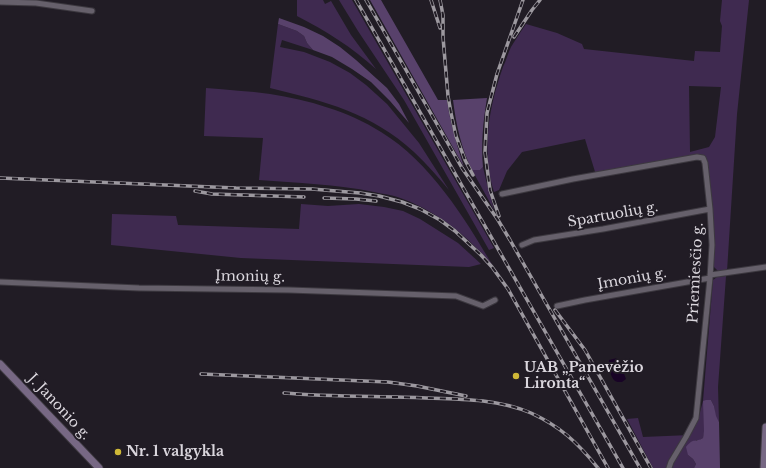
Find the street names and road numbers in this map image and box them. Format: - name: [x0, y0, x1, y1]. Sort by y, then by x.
- street label: Spartuolių g.: [566, 199, 660, 231]
- street label: Priemiesčio g.: [685, 222, 707, 324]
- street label: Įmonių g.: [596, 265, 668, 293]
- street label: Įmonių g.: [215, 268, 285, 286]
- street label: J. Janonio g.: [24, 370, 94, 444]

